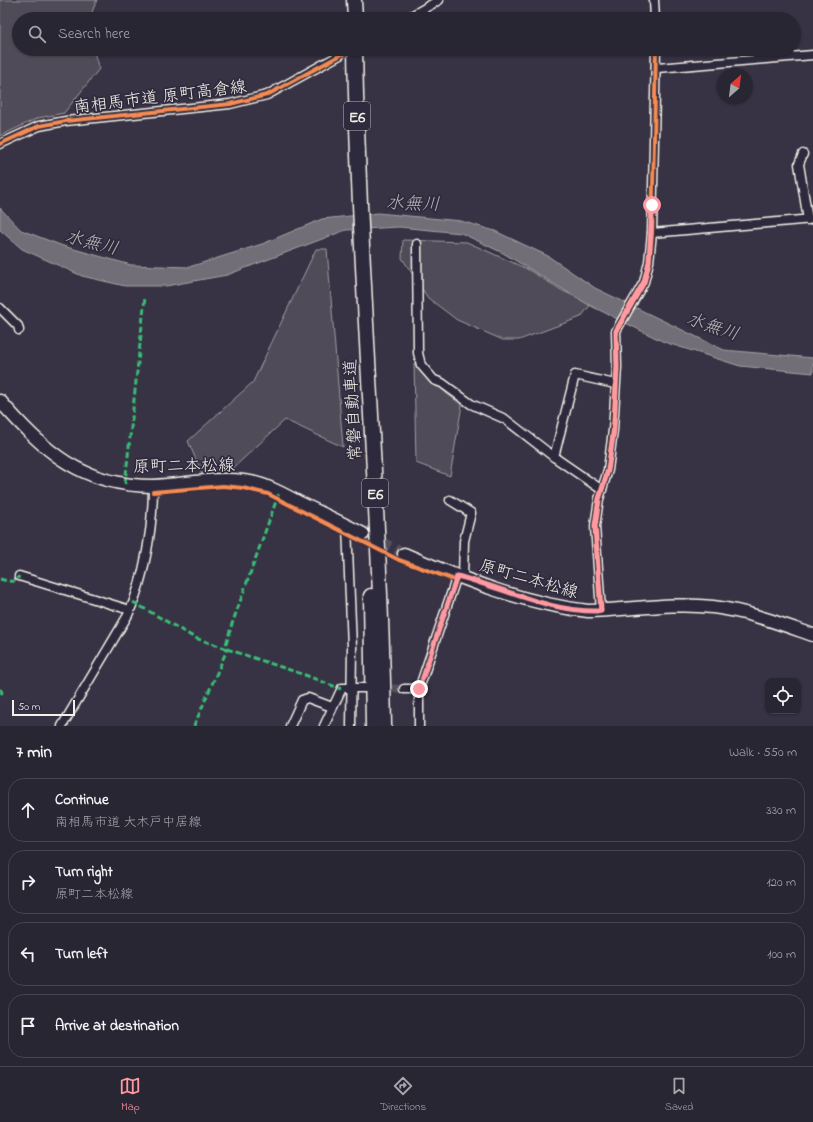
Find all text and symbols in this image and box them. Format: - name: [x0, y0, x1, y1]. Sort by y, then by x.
- search box: [12, 12, 801, 56]
- icon: search: [26, 23, 48, 45]
- text: Search here: [58, 23, 130, 45]
- north arrow: [717, 68, 753, 104]
- street label: 南相馬市道 原町高倉線: [72, 74, 248, 121]
- road number: E6: [344, 102, 370, 130]
- water label: 水無川: [385, 191, 440, 219]
- route start: [643, 196, 661, 214]
- water label: 水無川: [62, 225, 121, 263]
- water label: 水無川: [683, 307, 742, 349]
- street label: 常磐自動車道: [338, 358, 369, 462]
- street label: 原町二本松線: [133, 453, 235, 480]
- road number: E6: [362, 479, 388, 507]
- street label: 原町二本松線: [476, 553, 581, 606]
- map controls: [765, 678, 801, 714]
- button: locate: [765, 678, 801, 714]
- route end: [410, 680, 428, 698]
- scale bar: [12, 698, 75, 717]
- text: 50 m: [18, 699, 40, 715]
- text: 7 min: [16, 740, 52, 765]
- text: Walk · 550 m: [729, 743, 797, 762]
- text: Continue: [55, 789, 109, 811]
- icon: ahead: [17, 799, 39, 821]
- text: 330 m: [766, 801, 796, 820]
- text: 南相馬市道 大木戸中居線: [55, 813, 201, 832]
- text: Turn right: [55, 861, 113, 883]
- icon: right: [17, 871, 39, 893]
- text: 120 m: [766, 873, 796, 892]
- text: 原町二本松線: [55, 885, 133, 904]
- icon: left: [17, 943, 39, 965]
- text: Turn left: [55, 943, 108, 965]
- text: 100 m: [767, 945, 796, 964]
- icon: arrive: [17, 1015, 39, 1037]
- text: Arrive at destination: [55, 1015, 179, 1037]
- tab: Map: [119, 1075, 141, 1115]
- tab: Directions: [380, 1075, 426, 1115]
- tab: Saved: [665, 1075, 694, 1115]

